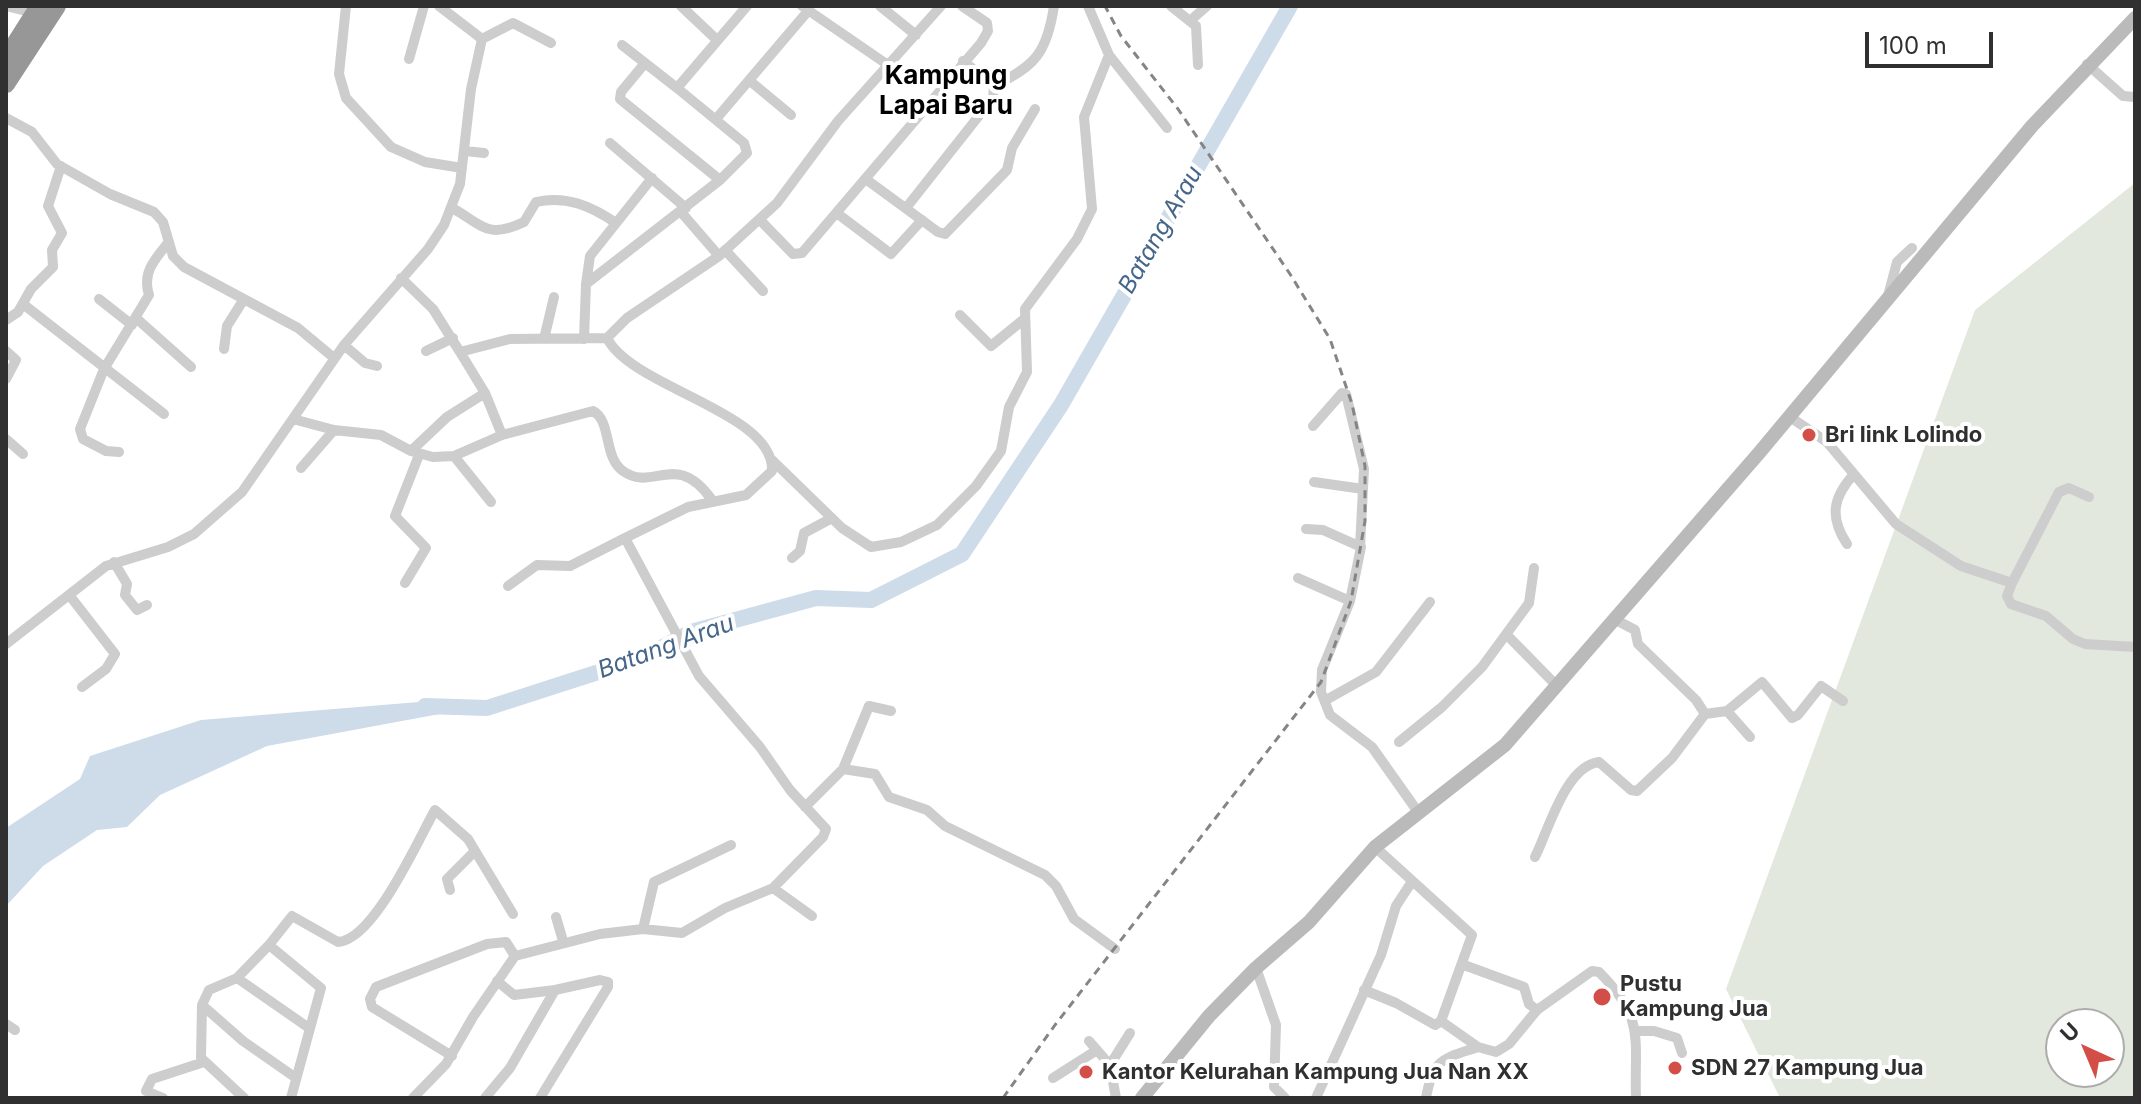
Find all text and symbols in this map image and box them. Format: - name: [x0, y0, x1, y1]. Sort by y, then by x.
- scale bar: [1869, 16, 1997, 66]
- text: 100 m: [1879, 31, 1947, 60]
- district label: Kampung Lapai Baru: [879, 60, 1013, 122]
- water label: Batang Arau: [1113, 161, 1209, 299]
- place label: Bri link Lolindo: [1825, 422, 1982, 448]
- marker: Bri link Lolindo: [1800, 426, 1818, 444]
- water label: Batang Arau: [594, 609, 738, 685]
- place label: Pustu Kampung Jua: [1620, 971, 1768, 1022]
- marker: Pustu Kampung Jua: [1591, 986, 1613, 1008]
- north arrow: [2045, 1008, 2125, 1088]
- text: U: [2055, 1017, 2085, 1047]
- place label: SDN 27 Kampung Jua: [1691, 1055, 1924, 1081]
- place label: Kantor Kelurahan Kampung Jua Nan XX: [1102, 1059, 1529, 1085]
- marker: SDN 27 Kampung Jua: [1666, 1059, 1684, 1077]
- marker: Kantor Kelurahan Kampung Jua Nan XX: [1077, 1063, 1095, 1081]

